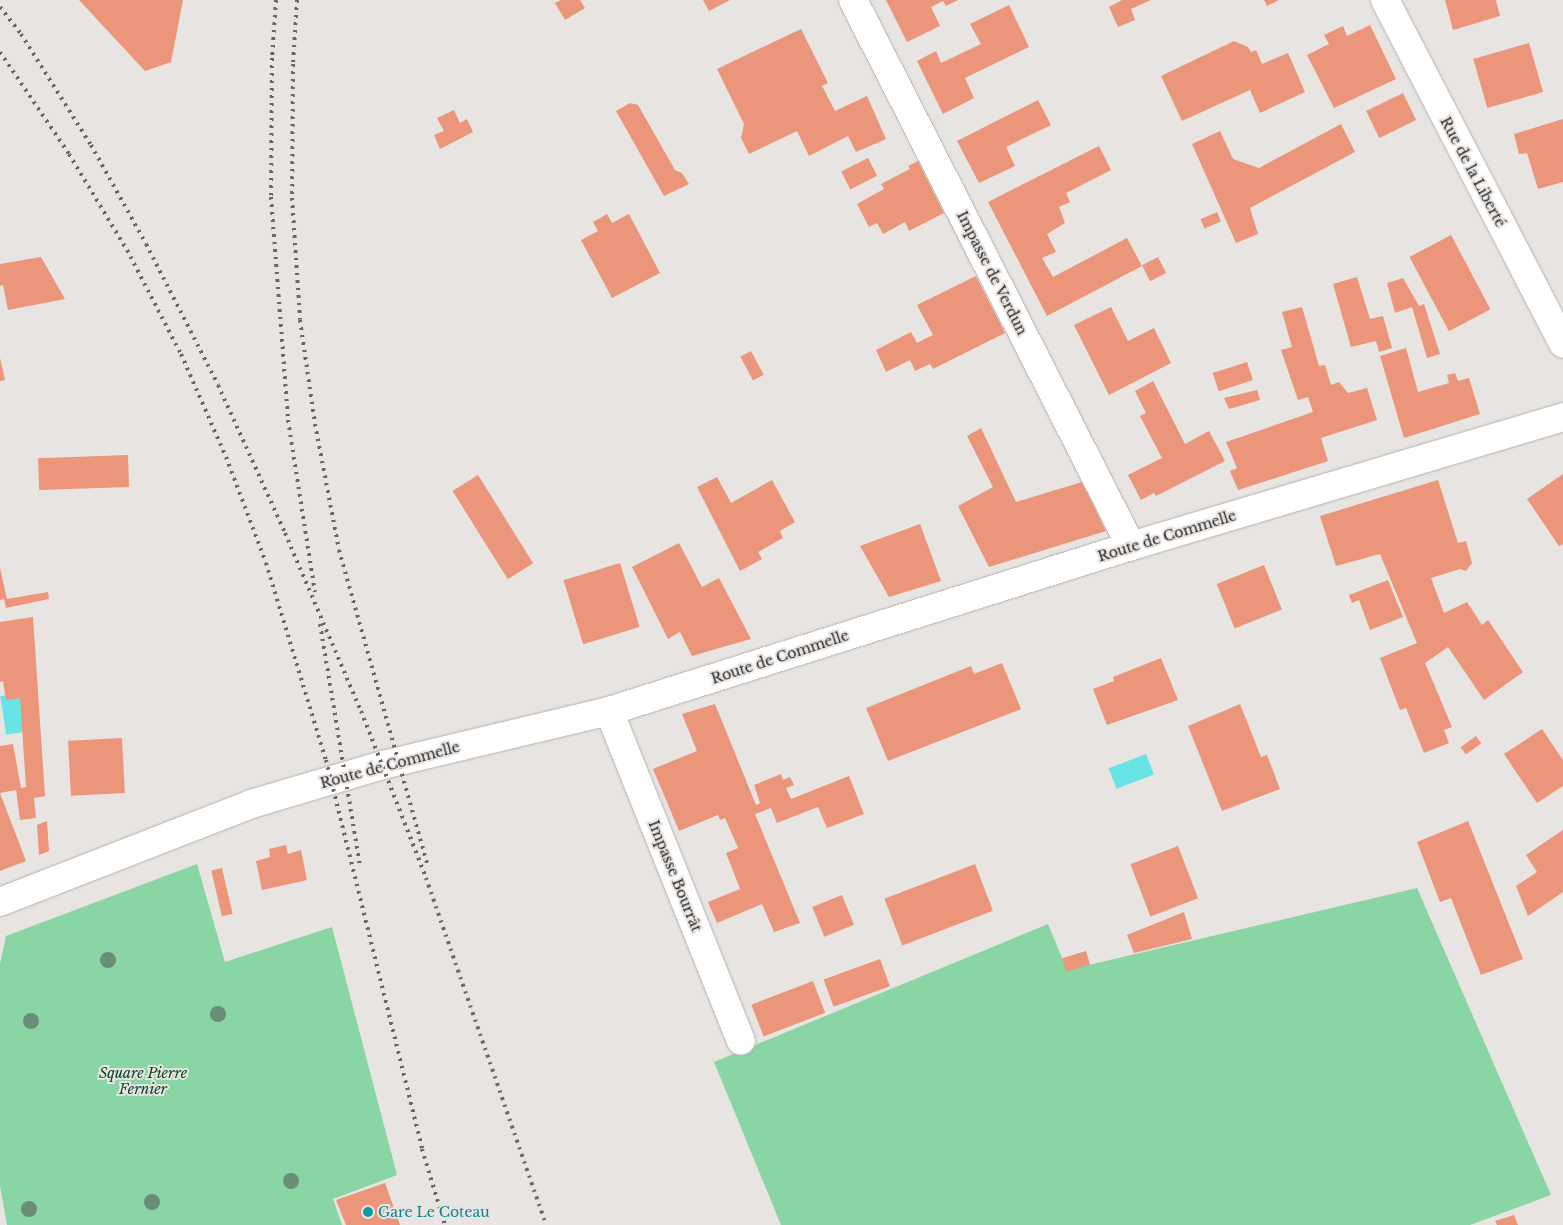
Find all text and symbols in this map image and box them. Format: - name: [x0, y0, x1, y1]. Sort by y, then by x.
- street label: Rue de la Liberté: [1437, 114, 1509, 230]
- street label: Impasse de Verdun: [953, 208, 1031, 338]
- street label: Route de Commelle: [1096, 507, 1238, 565]
- street label: Route de Commelle: [709, 627, 851, 687]
- street label: Route de Commelle: [318, 738, 462, 792]
- street label: Impasse Bourrât: [645, 818, 705, 934]
- park label: Square Pierre Fernier: [99, 1065, 187, 1098]
- place label: Gare Le Coteau: [378, 1204, 490, 1220]
- marker: Gare Le Coteau: [362, 1206, 374, 1218]

